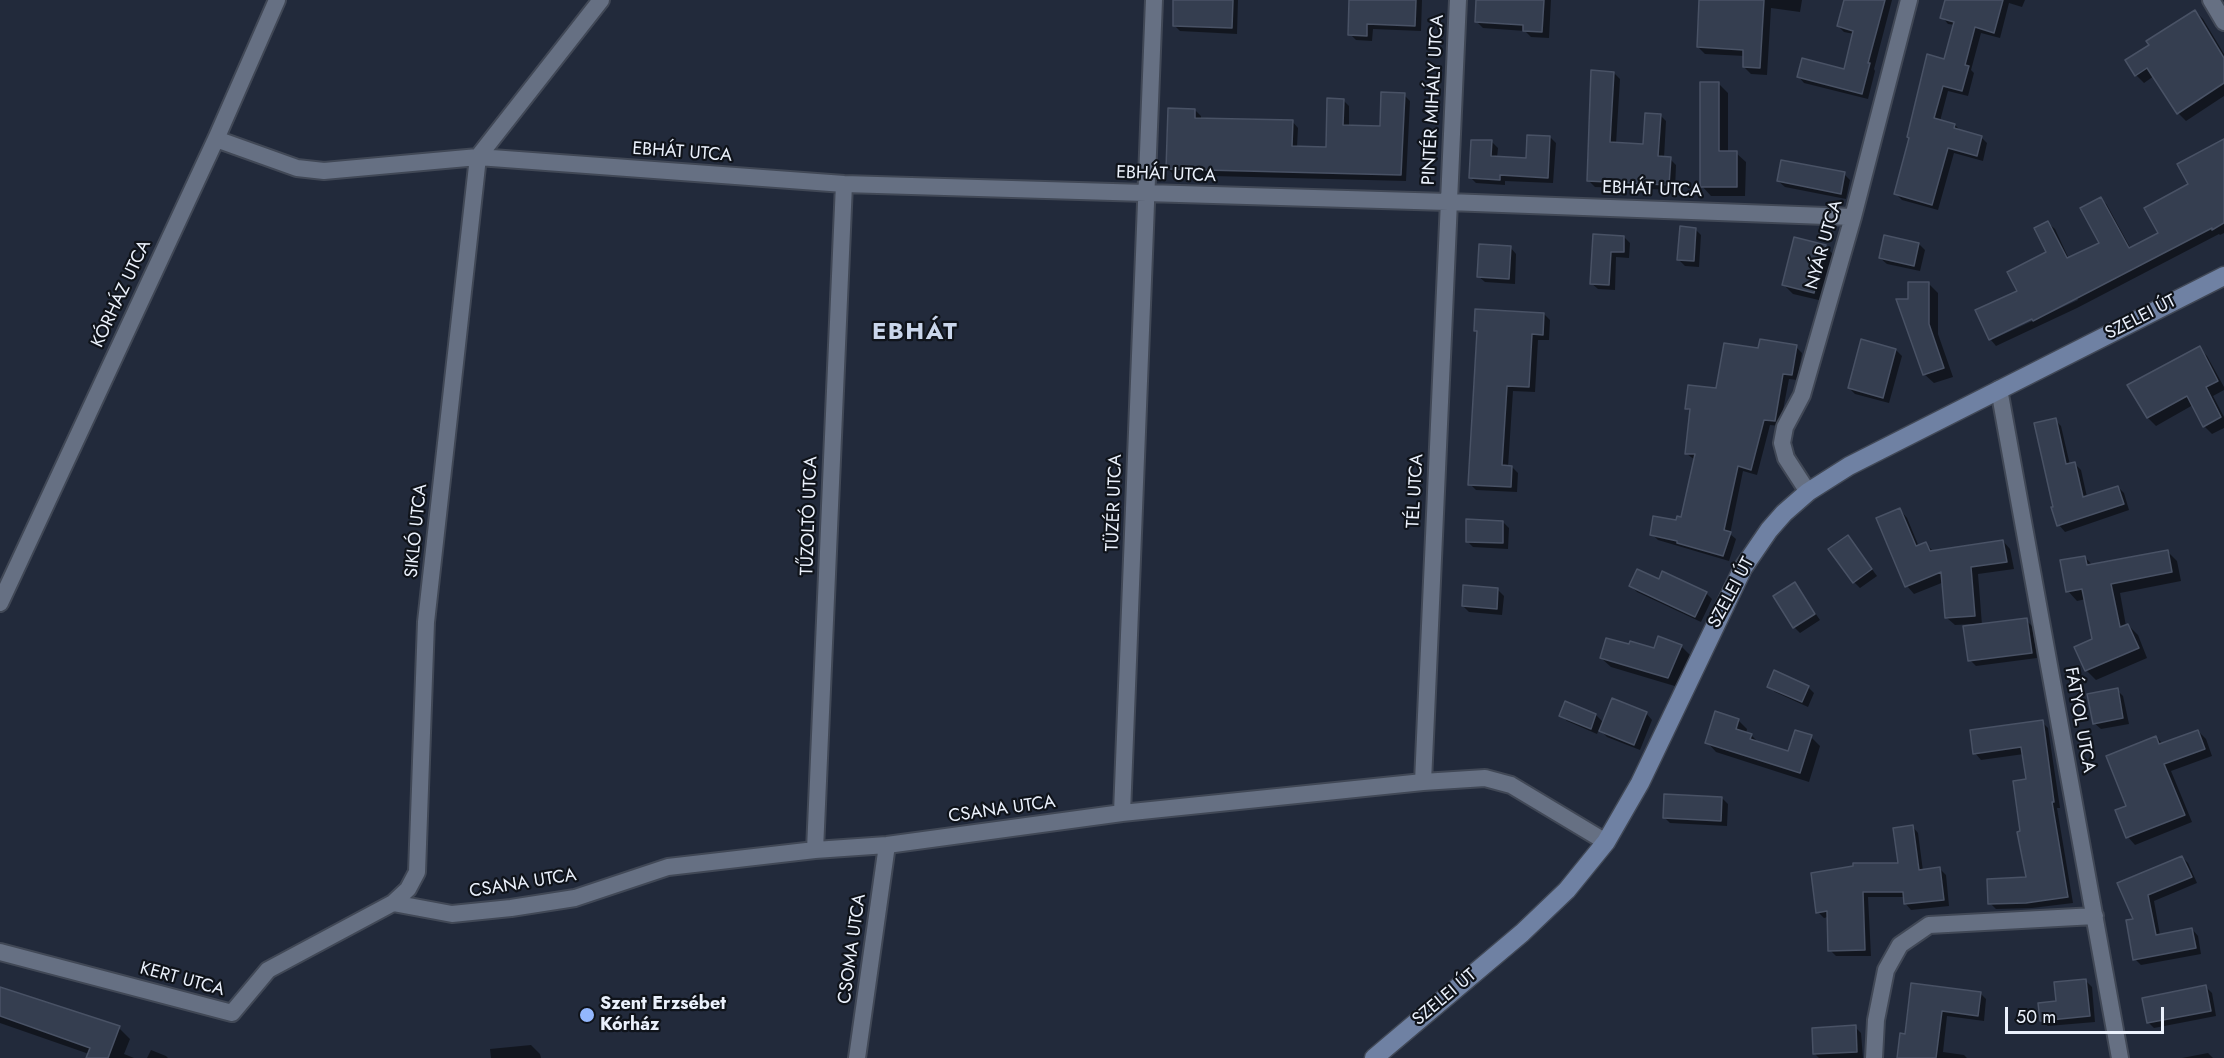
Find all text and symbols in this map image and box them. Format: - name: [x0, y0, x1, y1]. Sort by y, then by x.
- street label: PINTÉR MIHÁLY UTCA: [1419, 14, 1449, 186]
- street label: EBHÁT UTCA: [631, 139, 733, 167]
- street label: EBHÁT UTCA: [1116, 162, 1216, 188]
- street label: EBHÁT UTCA: [1602, 177, 1702, 203]
- street label: NYÁR UTCA: [1802, 198, 1848, 292]
- street label: KÓRHÁZ UTCA: [88, 237, 156, 351]
- street label: SZELEI ÚT: [2102, 291, 2180, 345]
- district label: EBHÁT: [872, 319, 958, 347]
- street label: TÉL UTCA: [1403, 453, 1429, 529]
- street label: TÜZÉR UTCA: [1103, 454, 1127, 552]
- street label: TŰZOLTÓ UTCA: [797, 456, 823, 576]
- street label: SIKLÓ UTCA: [401, 483, 433, 579]
- street label: SZELEI ÚT: [1704, 554, 1760, 632]
- street label: FÁTYOL UTCA: [2059, 666, 2099, 774]
- street label: CSANA UTCA: [947, 792, 1057, 828]
- street label: CSANA UTCA: [468, 865, 578, 903]
- street label: CSOMA UTCA: [835, 893, 871, 1005]
- street label: KERT UTCA: [137, 958, 227, 1002]
- street label: SZELEI ÚT: [1409, 965, 1481, 1031]
- place label: Szent Erzsébet Kórház: [600, 994, 726, 1036]
- scale bar: [2008, 995, 2167, 1033]
- text: 50 m: [2016, 1004, 2056, 1030]
- marker: Szent Erzsébet Kórház: [578, 1006, 596, 1024]

